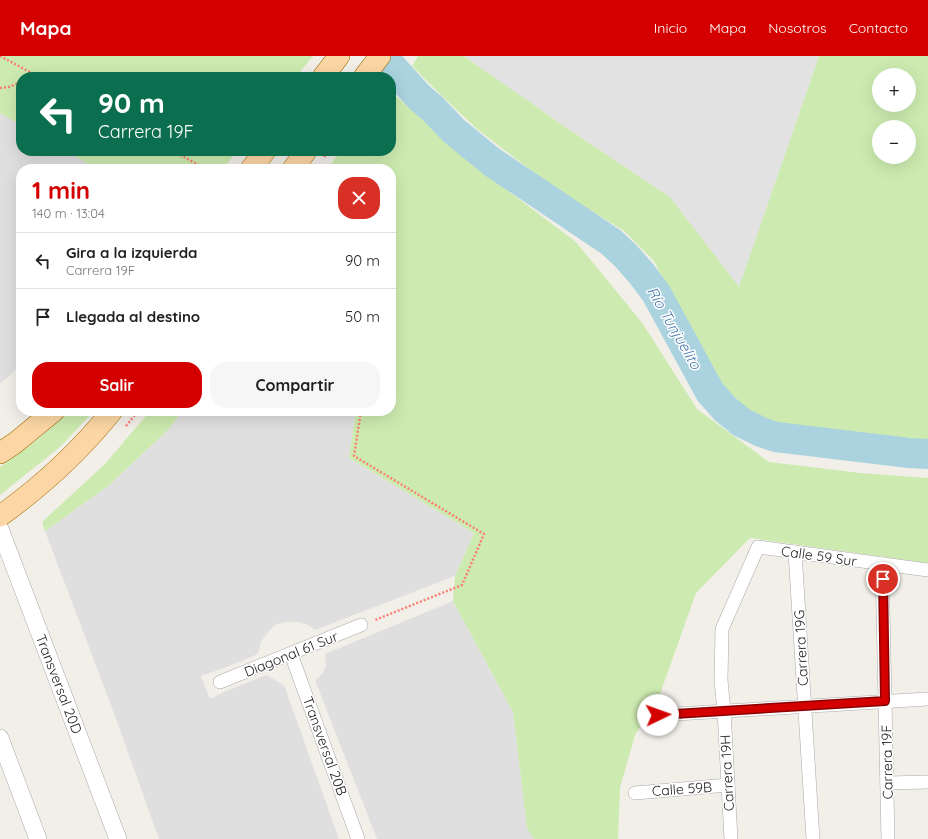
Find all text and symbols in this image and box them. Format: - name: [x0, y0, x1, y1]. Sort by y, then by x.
- text: Mapa: [20, 16, 71, 40]
- text: Inicio: [654, 19, 687, 37]
- text: Mapa: [709, 19, 746, 37]
- text: Nosotros: [768, 19, 827, 37]
- text: Contacto: [849, 19, 908, 37]
- map controls: [872, 68, 916, 164]
- button: +: [872, 68, 916, 112]
- text: 90 m: [98, 85, 165, 120]
- icon: left: [32, 88, 84, 140]
- text: Carrera 19F: [98, 120, 194, 143]
- button: −: [872, 120, 916, 164]
- text: 1 min: [32, 175, 90, 205]
- button: close: [338, 177, 380, 219]
- text: 140 m · 13:04: [32, 205, 105, 221]
- text: Gira a la izquierda: [66, 243, 198, 262]
- icon: left: [32, 250, 54, 272]
- text: 90 m: [345, 251, 380, 270]
- text: Carrera 19F: [66, 262, 135, 278]
- water label: Río Tunjuelito: [643, 283, 706, 373]
- icon: arrive: [32, 306, 54, 328]
- text: Llegada al destino: [66, 307, 200, 326]
- text: 50 m: [345, 307, 380, 326]
- button: Salir: [32, 362, 202, 408]
- button: Compartir: [210, 362, 380, 408]
- street label: Calle 59 Sur: [780, 542, 859, 570]
- pin: [866, 562, 900, 596]
- icon: arrive: [872, 568, 894, 590]
- street label: Carrera 19G: [790, 609, 812, 687]
- street label: Diagonal 61 Sur: [241, 627, 341, 681]
- street label: Transversal 20D: [32, 632, 86, 736]
- street label: Transversal 20B: [299, 694, 351, 798]
- position arrow: [637, 694, 679, 736]
- street label: Carrera 19F: [877, 725, 897, 799]
- street label: Carrera 19H: [716, 734, 738, 812]
- street label: Calle 59B: [651, 778, 713, 800]

